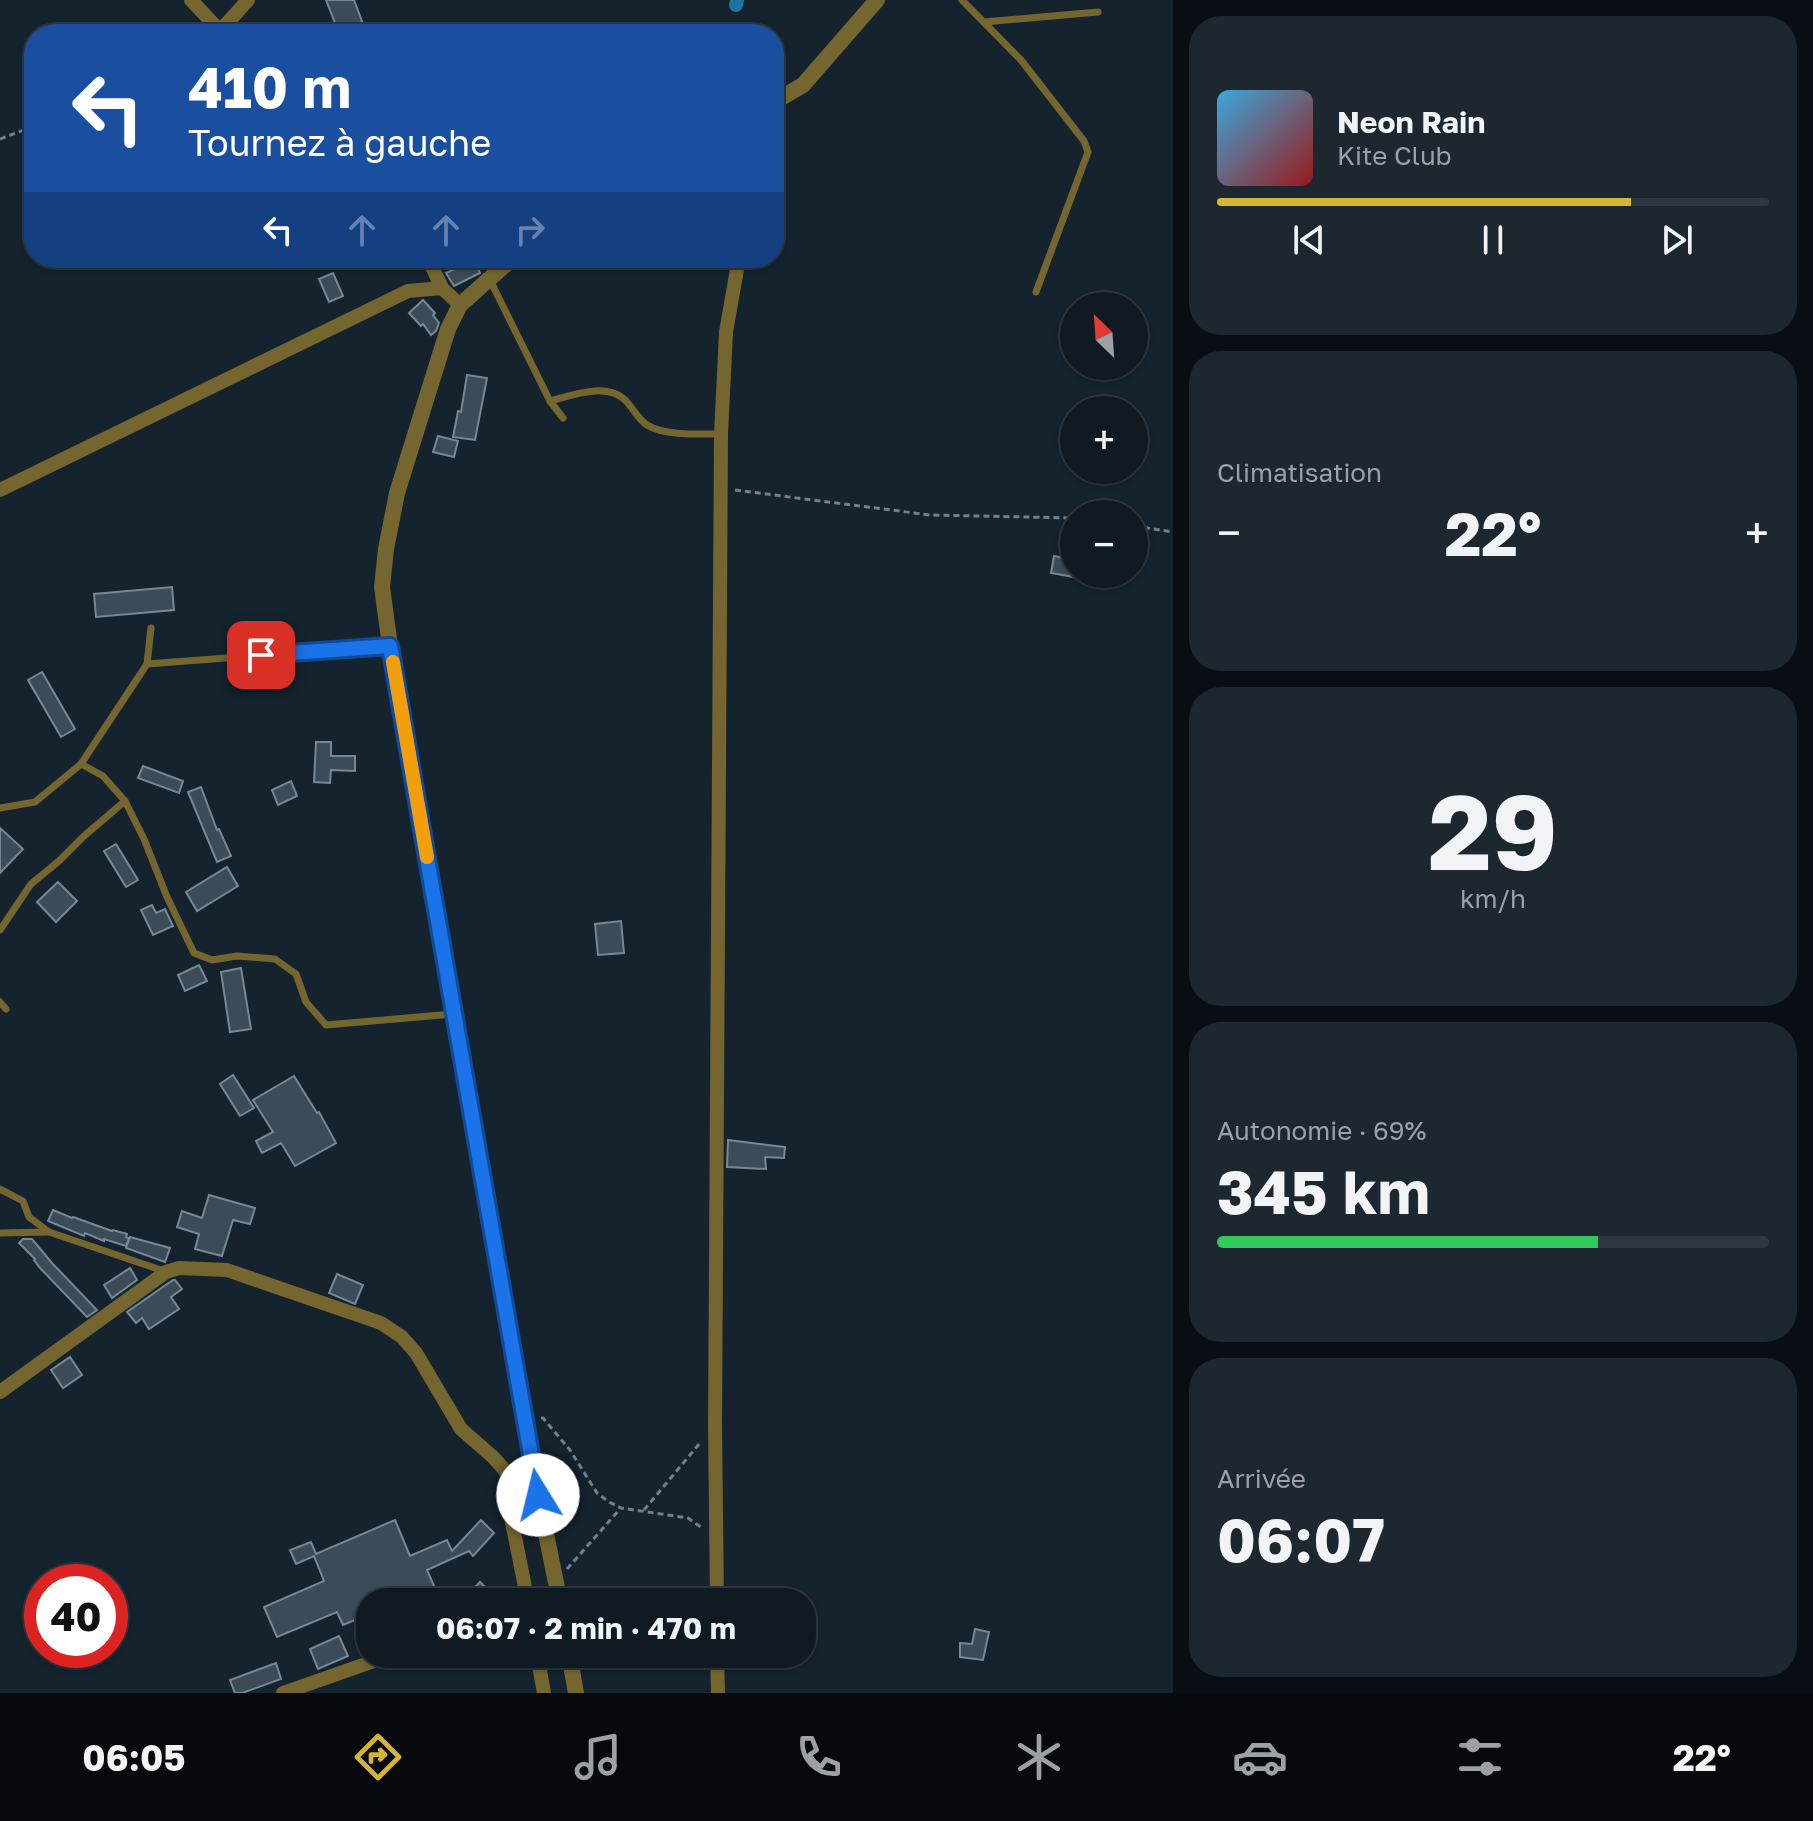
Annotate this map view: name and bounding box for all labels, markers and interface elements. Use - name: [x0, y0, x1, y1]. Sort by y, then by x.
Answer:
- text: 410 m: [188, 53, 351, 120]
- icon: left: [56, 56, 160, 160]
- text: Neon Rain: [1337, 104, 1485, 140]
- text: Tournez à gauche: [188, 121, 491, 164]
- text: Kite Club: [1337, 140, 1452, 171]
- icon: left: [256, 208, 300, 252]
- icon: ahead: [340, 208, 384, 252]
- icon: ahead: [424, 208, 468, 252]
- icon: right: [508, 208, 552, 252]
- icon: previous: [1287, 218, 1331, 262]
- icon: pause: [1471, 218, 1515, 262]
- icon: next: [1655, 218, 1699, 262]
- north arrow: [1060, 292, 1148, 380]
- map controls: [1060, 292, 1148, 588]
- button: +: [1060, 396, 1148, 484]
- text: Climatisation: [1217, 457, 1382, 488]
- text: 22°: [1445, 497, 1541, 569]
- button: −: [1060, 500, 1148, 588]
- text: −: [1217, 506, 1241, 559]
- text: +: [1745, 506, 1769, 559]
- pin: [227, 621, 295, 689]
- icon: arrive: [239, 633, 283, 677]
- text: 29: [1428, 768, 1558, 893]
- text: km/h: [1460, 883, 1526, 914]
- text: Autonomie · 69%: [1217, 1115, 1426, 1146]
- text: 345 km: [1217, 1155, 1430, 1227]
- position arrow: [496, 1453, 580, 1537]
- text: Arrivée: [1217, 1463, 1306, 1494]
- text: 06:07: [1217, 1503, 1385, 1575]
- speed limit sign: 40: [24, 1564, 128, 1668]
- text: 06:07 · 2 min · 470 m: [436, 1610, 736, 1646]
- icon: directions: [350, 1729, 406, 1785]
- icon: music: [570, 1729, 626, 1785]
- icon: phone: [791, 1729, 847, 1785]
- icon: climate: [1011, 1729, 1067, 1785]
- icon: car: [1232, 1729, 1288, 1785]
- icon: filters: [1452, 1729, 1508, 1785]
- text: 06:05: [82, 1736, 185, 1779]
- text: 22°: [1673, 1736, 1731, 1779]

